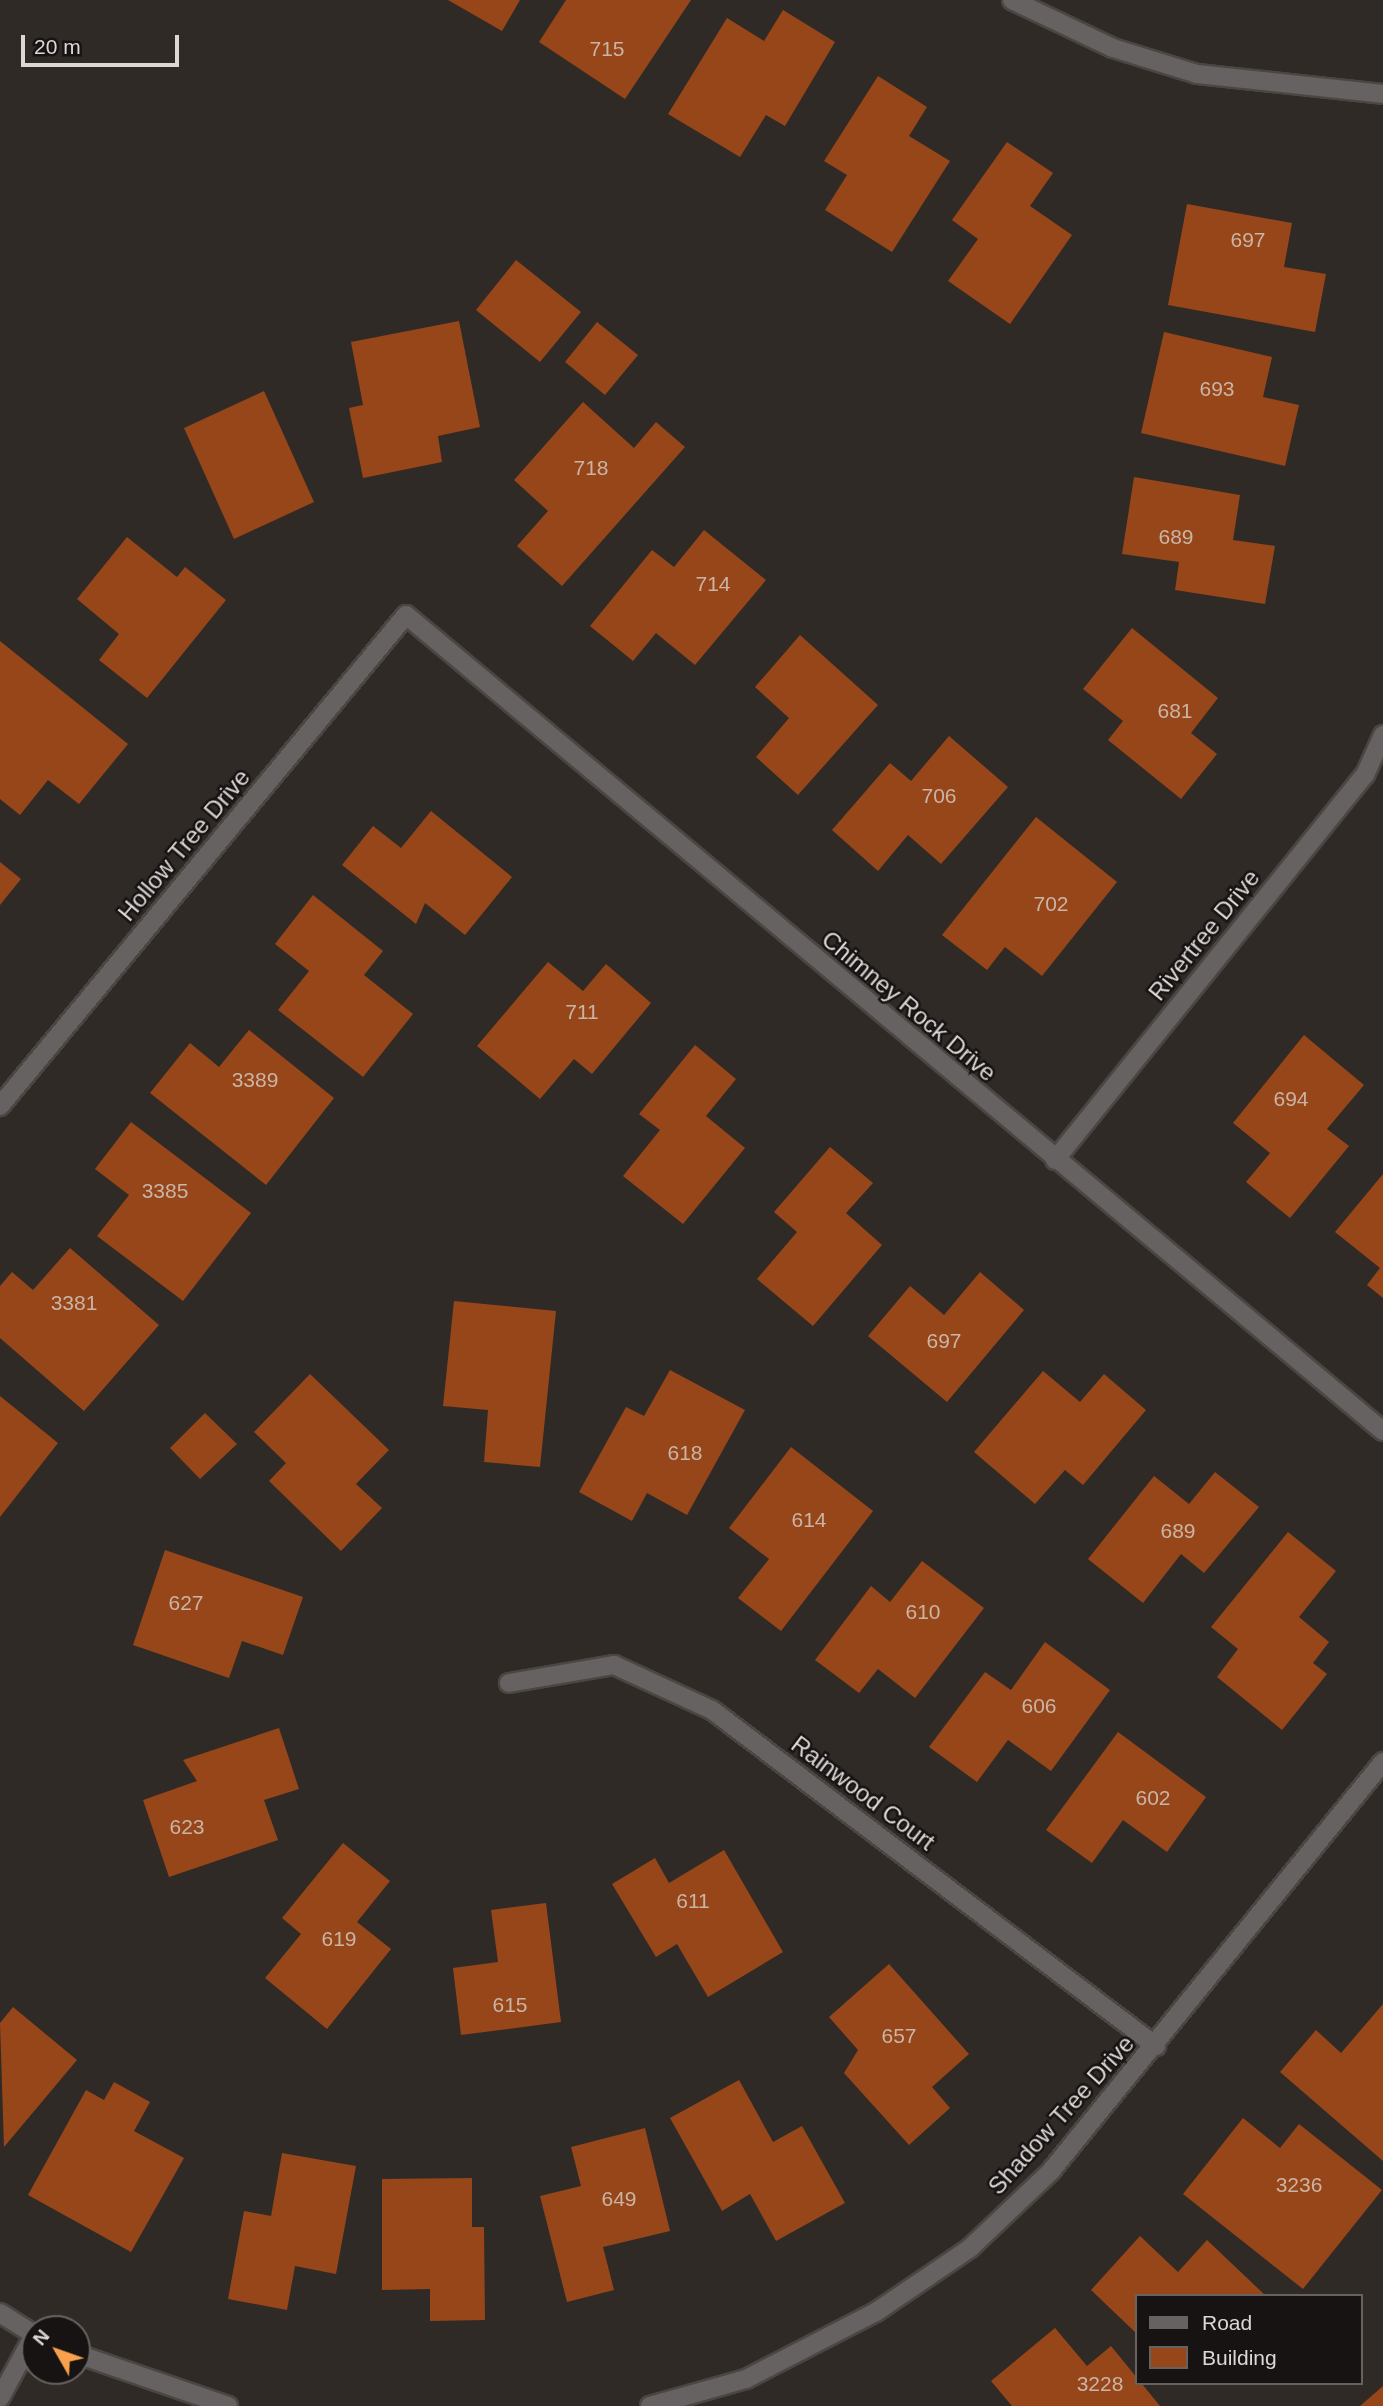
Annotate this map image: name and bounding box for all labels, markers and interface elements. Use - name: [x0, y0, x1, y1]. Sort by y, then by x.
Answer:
- scale bar: [24, 21, 182, 65]
- text: 20 m: [34, 35, 81, 58]
- house number: 715: [589, 36, 625, 62]
- house number: 697: [1230, 227, 1266, 253]
- house number: 693: [1199, 376, 1235, 402]
- house number: 718: [573, 455, 609, 481]
- house number: 689: [1158, 524, 1194, 550]
- house number: 714: [695, 571, 731, 597]
- house number: 681: [1157, 698, 1193, 724]
- street label: Hollow Tree Drive: [112, 763, 256, 927]
- house number: 706: [921, 783, 957, 809]
- street label: Rivertree Drive: [1142, 864, 1266, 1006]
- house number: 702: [1033, 891, 1069, 917]
- street label: Chimney Rock Drive: [816, 925, 1002, 1087]
- house number: 711: [565, 999, 599, 1025]
- house number: 3389: [232, 1067, 278, 1093]
- house number: 694: [1273, 1086, 1309, 1112]
- house number: 3385: [142, 1178, 188, 1204]
- house number: 3381: [51, 1290, 97, 1316]
- house number: 697: [926, 1328, 962, 1354]
- house number: 618: [667, 1440, 703, 1466]
- house number: 614: [791, 1507, 827, 1533]
- house number: 689: [1160, 1518, 1196, 1544]
- house number: 627: [168, 1590, 204, 1616]
- house number: 610: [905, 1599, 941, 1625]
- house number: 606: [1021, 1693, 1057, 1719]
- street label: Rainwood Court: [786, 1730, 940, 1856]
- house number: 602: [1135, 1785, 1171, 1811]
- house number: 623: [169, 1814, 205, 1840]
- house number: 611: [676, 1888, 710, 1914]
- house number: 619: [321, 1926, 357, 1952]
- house number: 615: [492, 1992, 528, 2018]
- house number: 657: [881, 2023, 917, 2049]
- street label: Shadow Tree Drive: [982, 2029, 1140, 2201]
- house number: 3236: [1276, 2172, 1322, 2198]
- house number: 649: [601, 2186, 637, 2212]
- legend: [1134, 2294, 1362, 2385]
- text: Road: [1202, 2311, 1252, 2334]
- north arrow: [21, 2315, 91, 2385]
- text: N: [29, 2325, 54, 2349]
- text: Building: [1202, 2346, 1277, 2369]
- house number: 3228: [1077, 2371, 1123, 2397]

